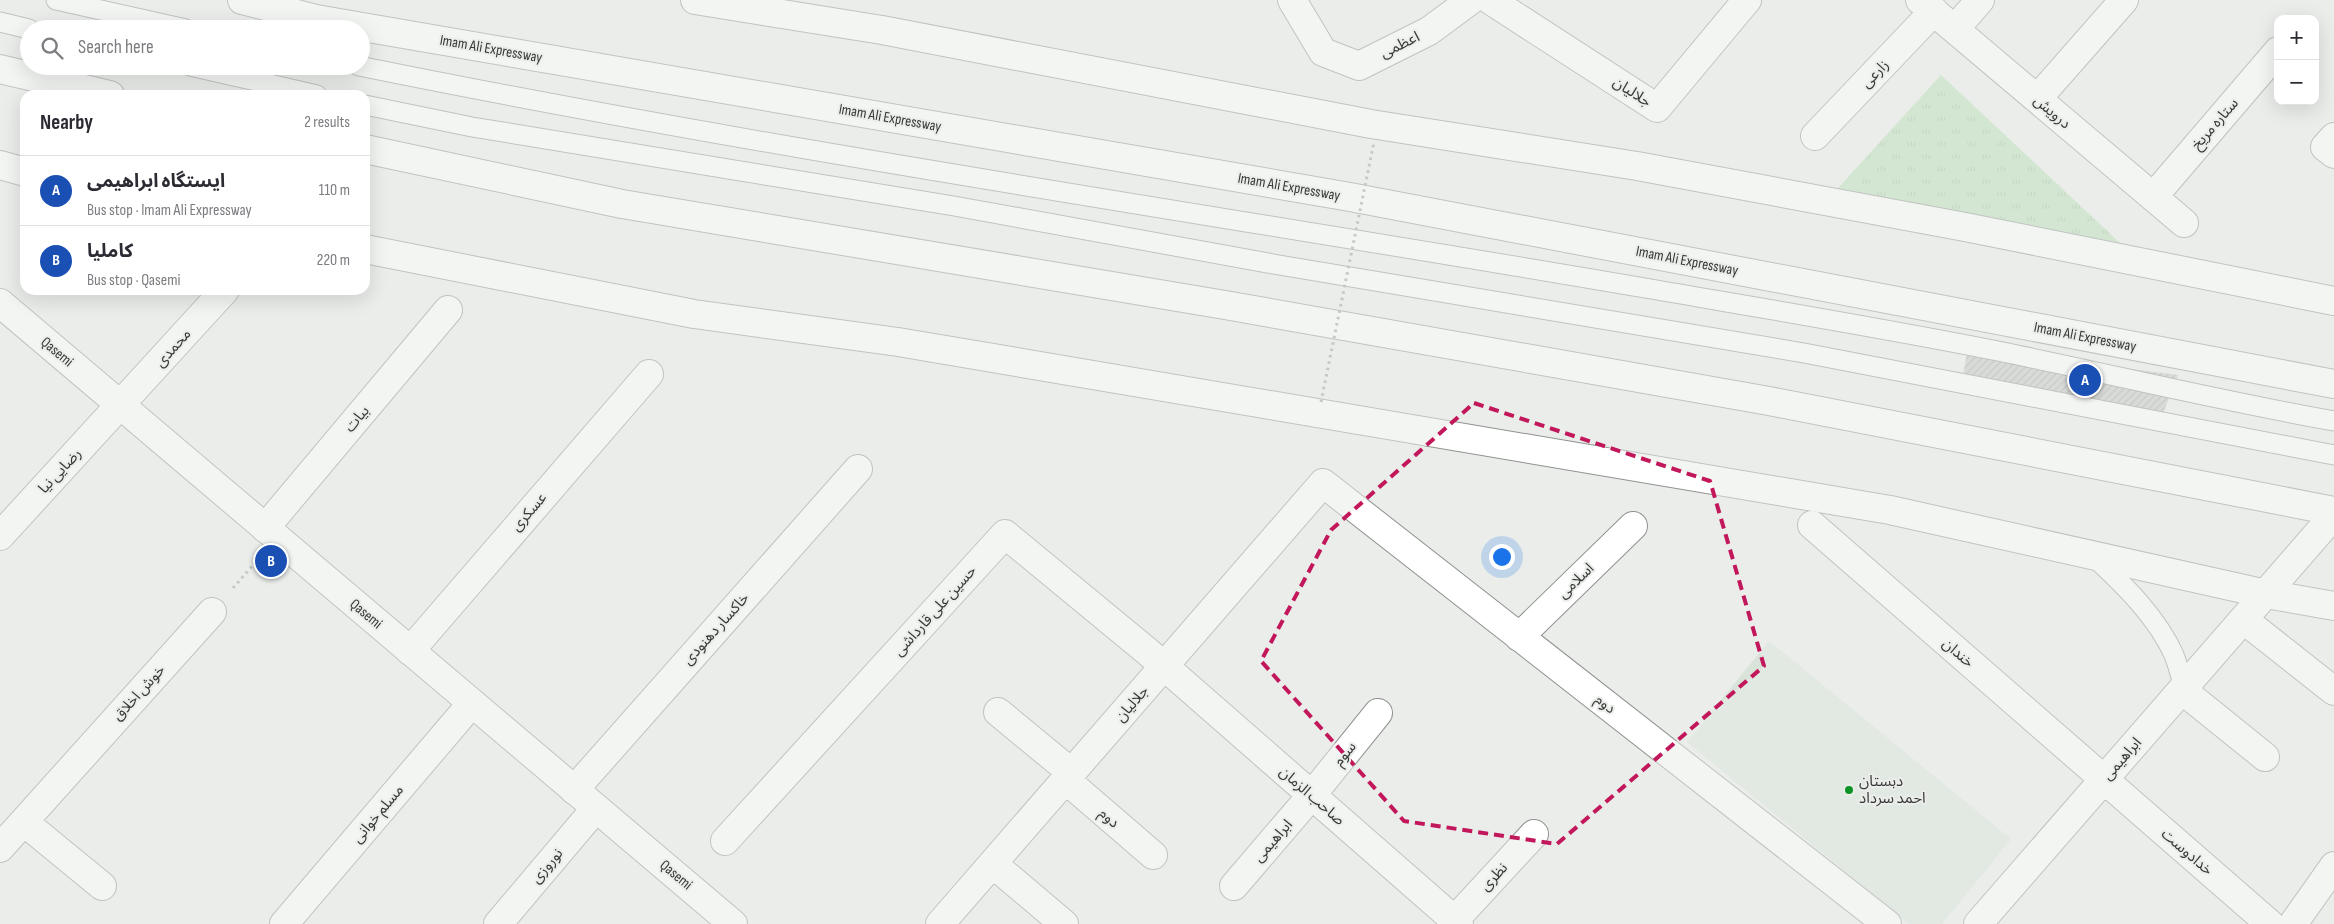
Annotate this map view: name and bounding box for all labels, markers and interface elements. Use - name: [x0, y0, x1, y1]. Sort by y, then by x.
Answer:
- map controls: [2274, 15, 2319, 105]
- button: +: [2274, 15, 2319, 60]
- search box: [20, 20, 370, 75]
- street label: اعظمی: [1377, 27, 1423, 63]
- street label: Imam Ali Expressway: [438, 31, 544, 67]
- icon: search: [38, 34, 66, 62]
- text: Search here: [78, 36, 154, 59]
- street label: زارعی: [1857, 56, 1893, 92]
- button: −: [2274, 60, 2319, 105]
- street label: جلالیان: [1609, 73, 1655, 111]
- street label: درویش: [2029, 91, 2075, 133]
- street label: ستاره مریخ: [2187, 94, 2244, 155]
- street label: Imam Ali Expressway: [837, 100, 943, 136]
- text: Nearby: [40, 110, 93, 135]
- text: 2 results: [304, 113, 350, 132]
- street label: Imam Ali Expressway: [1236, 169, 1342, 205]
- text: ایستگاه ابراهیمی: [87, 170, 225, 193]
- text: A: [52, 181, 60, 200]
- text: 110 m: [319, 181, 350, 200]
- text: Bus stop · Imam Ali Expressway: [87, 201, 252, 220]
- text: کاملیا: [87, 240, 133, 263]
- street label: Imam Ali Expressway: [1634, 242, 1740, 280]
- text: B: [52, 251, 60, 270]
- text: 220 m: [317, 251, 350, 270]
- text: Bus stop · Qasemi: [87, 271, 180, 290]
- street label: Imam Ali Expressway: [2032, 318, 2138, 356]
- street label: محمدی: [151, 325, 195, 371]
- street label: Qasemi: [37, 333, 77, 371]
- pin: A: [2069, 361, 2101, 399]
- street label: بیات: [340, 402, 374, 436]
- street label: رضایی نیا: [34, 444, 86, 498]
- street label: عسکری: [507, 488, 551, 535]
- pin: B: [255, 542, 287, 580]
- your location: [1489, 544, 1515, 570]
- street label: اسلامی: [1554, 559, 1598, 603]
- street label: حسین علی قارداشی: [889, 562, 981, 660]
- street label: خاکسار دهنودی: [679, 589, 754, 669]
- street label: Qasemi: [346, 595, 386, 633]
- street label: خندان: [1938, 634, 1978, 672]
- street label: خوش اخلاق: [109, 661, 169, 725]
- street label: جلالیان: [1111, 682, 1153, 726]
- street label: دوم: [1590, 690, 1619, 719]
- street label: ابراهیمی: [2098, 734, 2146, 784]
- street label: سوم: [1329, 738, 1362, 771]
- street label: صاحب الزمان: [1275, 762, 1349, 830]
- place label: دبستان احمد سرداد: [1859, 772, 1926, 808]
- street label: مسلم خوانی: [348, 781, 409, 848]
- marker: دبستان احمد سرداد: [1843, 784, 1855, 796]
- street label: دوم: [1094, 804, 1123, 833]
- street label: ابراهیمی: [1249, 816, 1297, 866]
- street label: خدادوست: [2157, 824, 2217, 880]
- street label: نوروزی: [527, 844, 567, 888]
- street label: Qasemi: [656, 856, 696, 894]
- street label: نظری: [1476, 859, 1512, 895]

